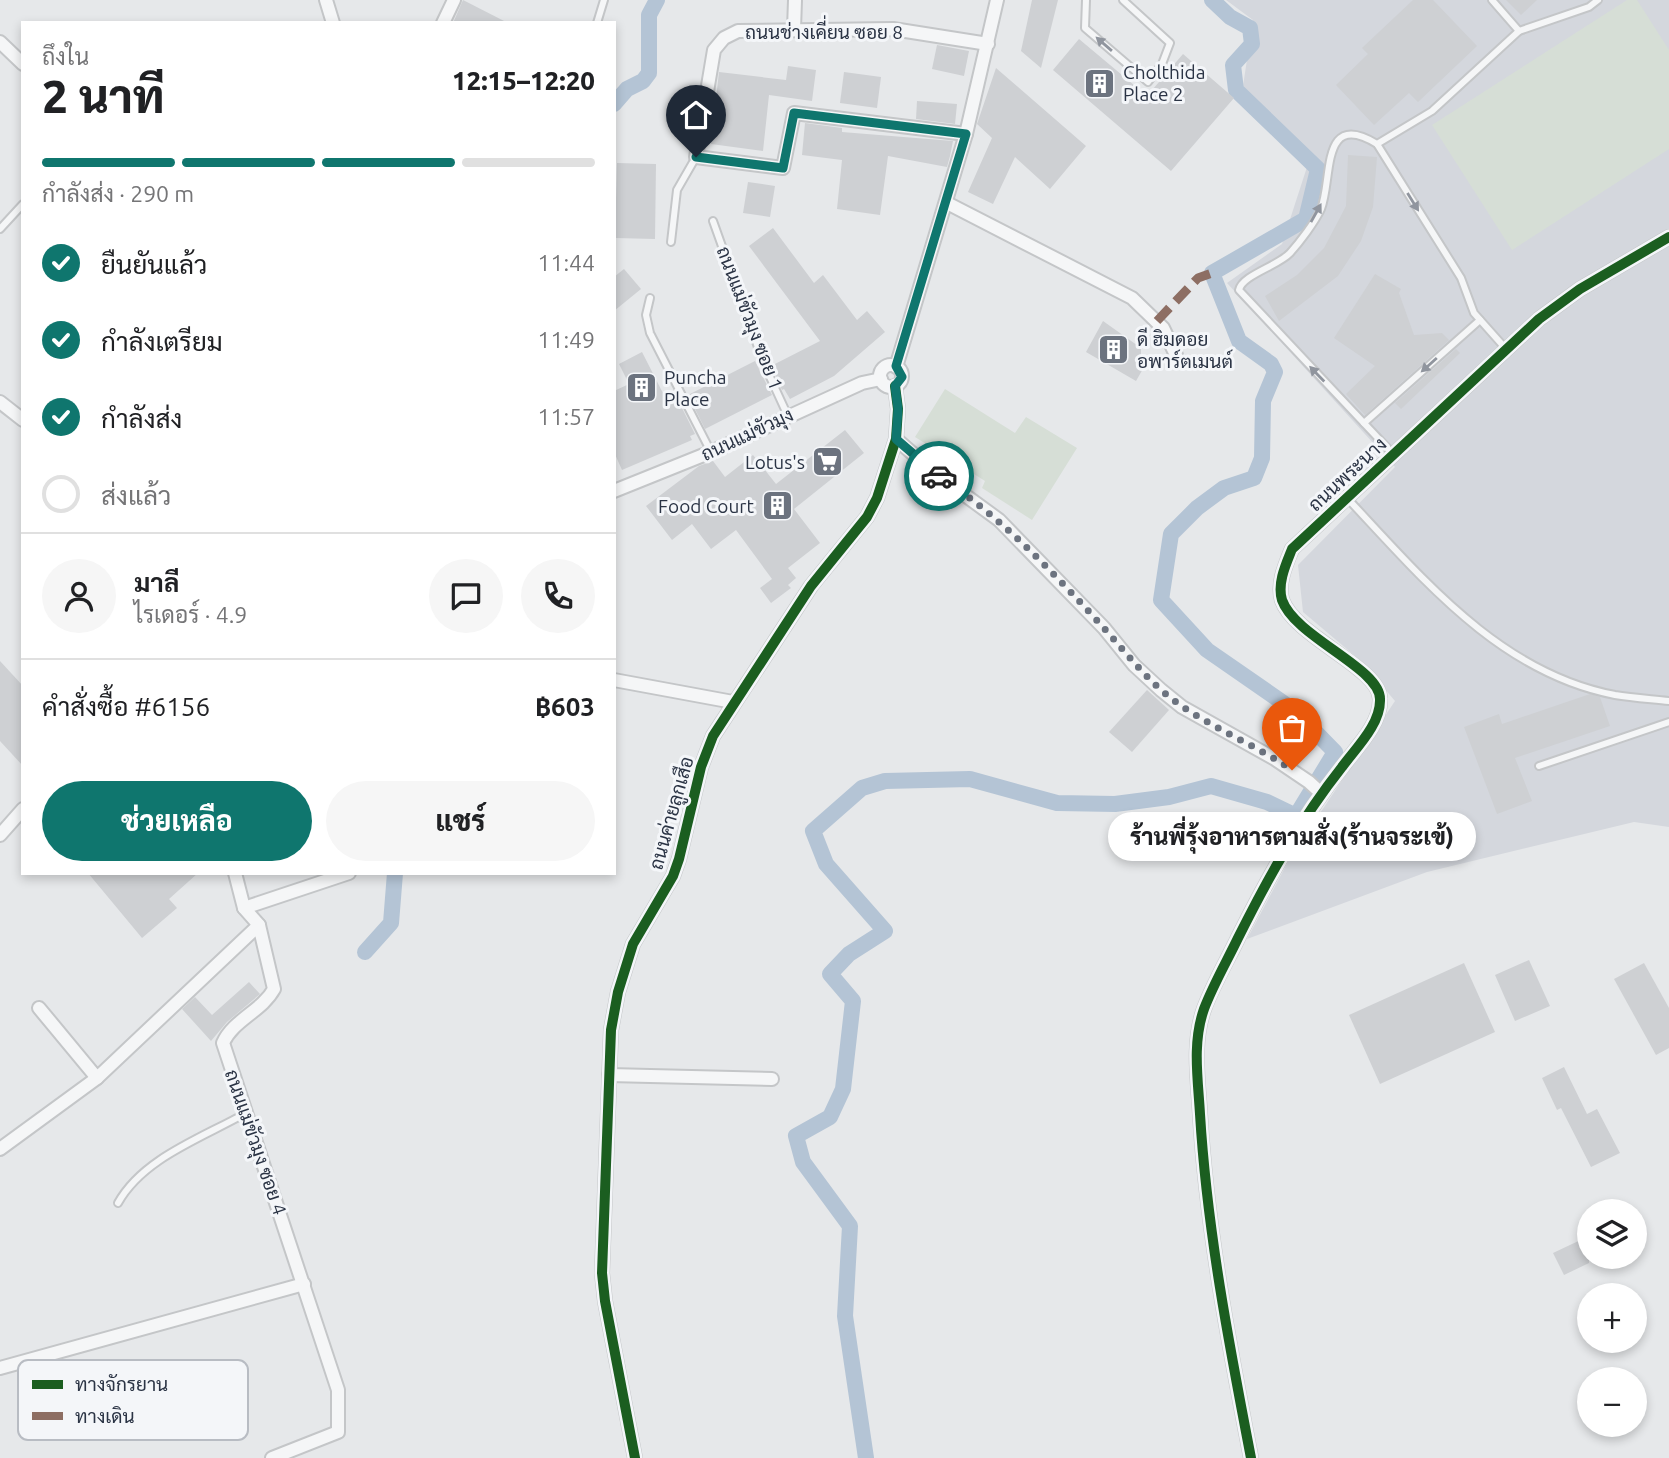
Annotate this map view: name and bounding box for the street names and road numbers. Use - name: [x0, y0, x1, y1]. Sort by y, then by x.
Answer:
- street label: ถนนช่างเคี่ยน ซอย 8: [745, 15, 903, 43]
- street label: ถนนแม่ขัวมุง ซอย 1: [711, 243, 788, 394]
- street label: ถนนแม่ขัวมุง: [697, 403, 797, 467]
- street label: ถนนพระนาง: [1304, 432, 1390, 516]
- street label: ถนนค่ายลูกเสือ: [644, 754, 701, 873]
- street label: ถนนแม่ขัวมุง ซอย 4: [219, 1066, 291, 1218]

